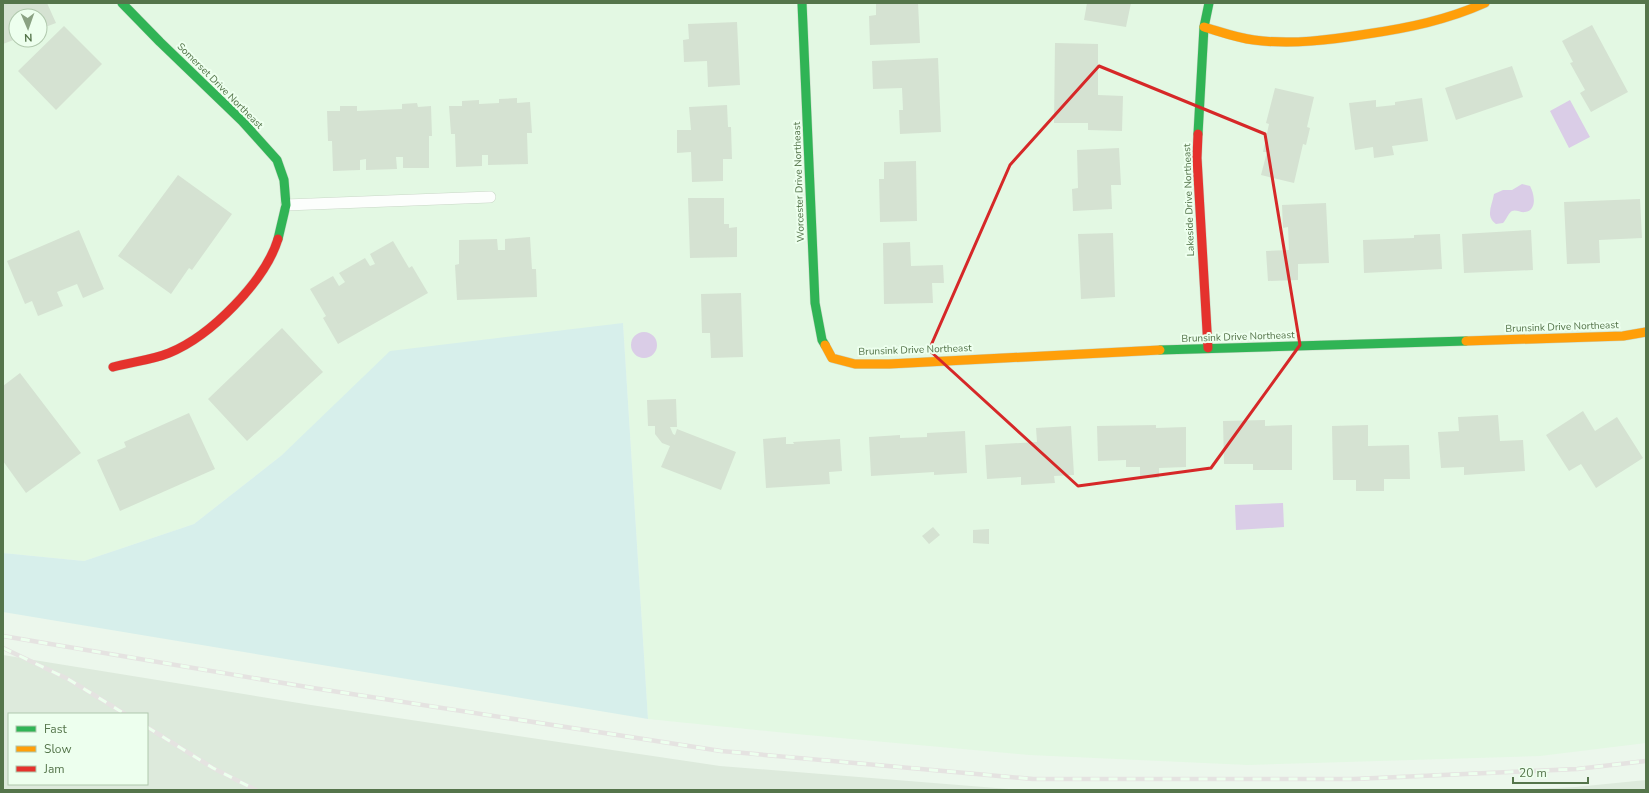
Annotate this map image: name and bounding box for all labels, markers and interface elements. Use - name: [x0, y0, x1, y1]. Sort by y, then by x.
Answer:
- north arrow: [8, 8, 48, 48]
- text: N: [24, 30, 33, 45]
- street label: Somerset Drive Northeast: [174, 40, 266, 132]
- street label: Worcester Drive Northeast: [790, 121, 808, 242]
- street label: Lakeside Drive Northeast: [1180, 143, 1198, 257]
- street label: Brunsink Drive Northeast: [1505, 318, 1619, 336]
- street label: Brunsink Drive Northeast: [1181, 328, 1295, 346]
- street label: Brunsink Drive Northeast: [858, 341, 972, 359]
- legend: [8, 713, 148, 785]
- text: Fast: [44, 721, 67, 737]
- text: Slow: [44, 741, 72, 757]
- scale bar: [1513, 759, 1588, 785]
- text: Jam: [43, 761, 65, 777]
- text: 20 m: [1519, 765, 1547, 781]

